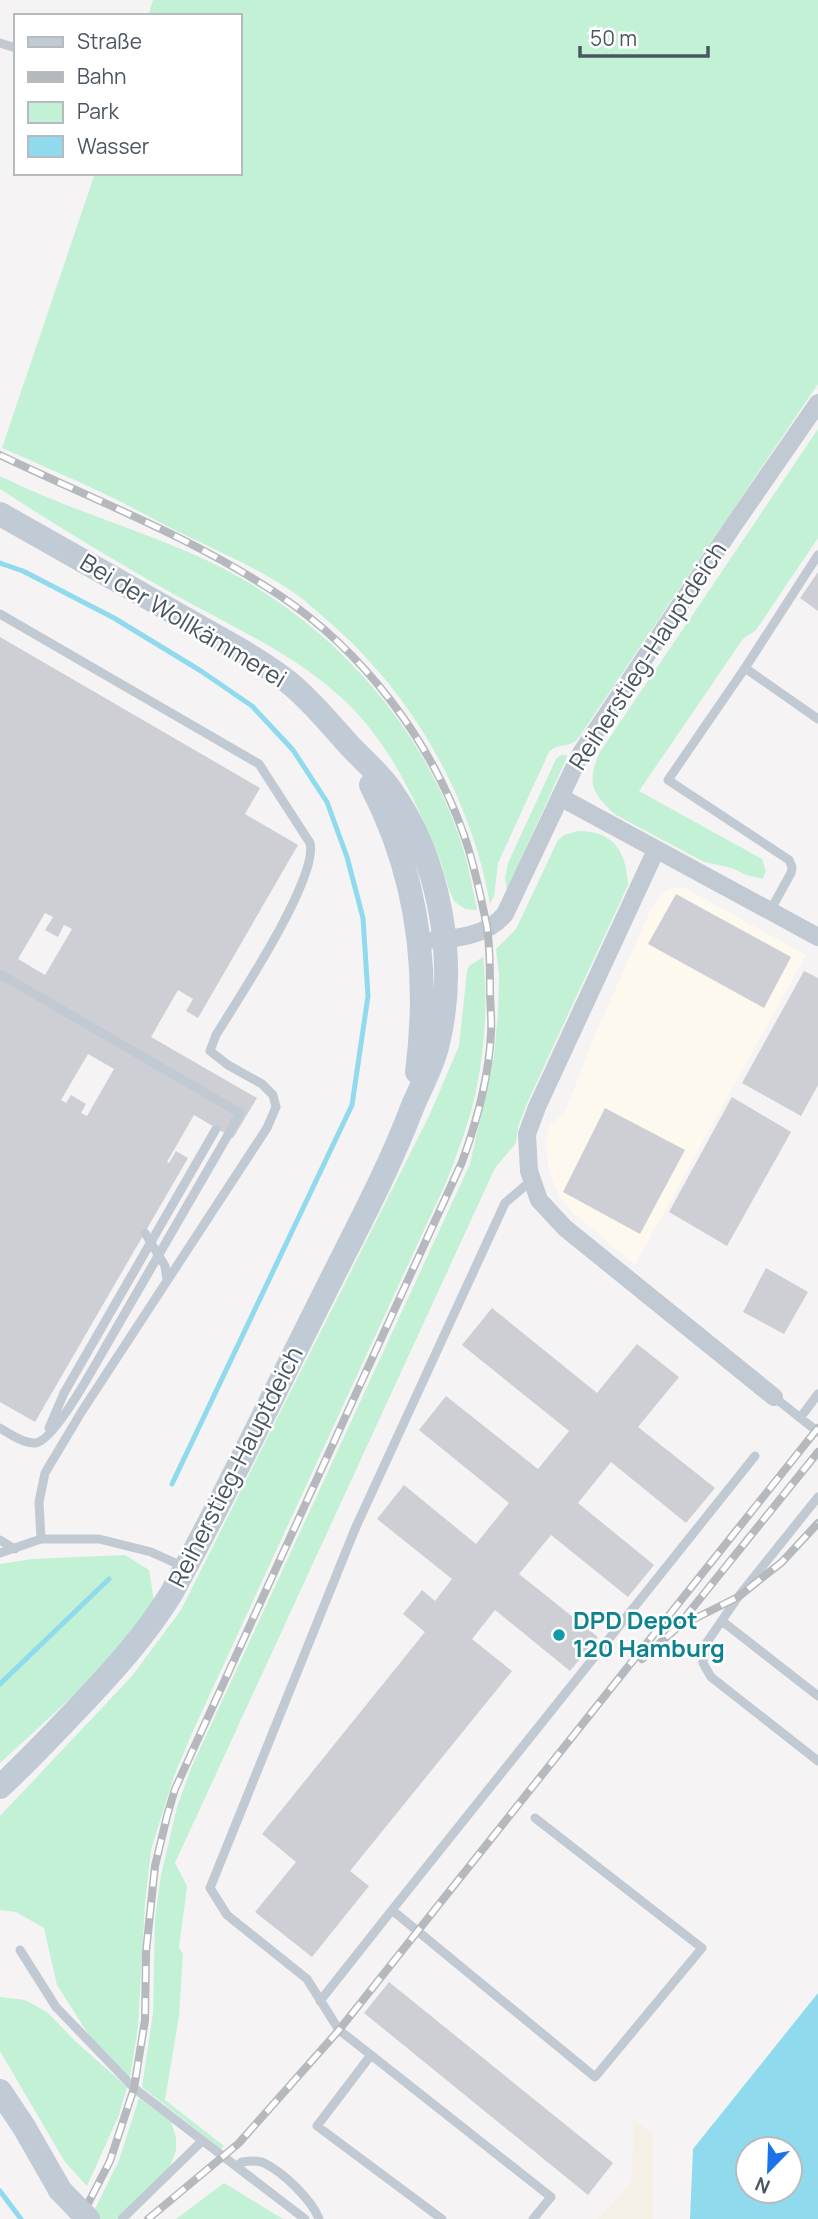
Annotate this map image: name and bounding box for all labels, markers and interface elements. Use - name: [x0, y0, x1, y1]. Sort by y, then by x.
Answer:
- legend: [14, 14, 242, 175]
- scale bar: [580, 14, 708, 58]
- text: 50 m: [590, 24, 637, 52]
- text: Straße: [77, 27, 142, 55]
- text: Bahn: [77, 62, 127, 90]
- text: Park: [77, 97, 119, 125]
- text: Wasser: [77, 132, 150, 160]
- street label: Reiherstieg-Hauptdeich: [560, 535, 733, 776]
- street label: Bei der Wollkämmerei: [74, 545, 293, 694]
- street label: Reiherstieg-Hauptdeich: [160, 1340, 310, 1592]
- place label: DPD Depot 120 Hamburg: [573, 1603, 725, 1664]
- marker: DPD Depot 120 Hamburg: [551, 1627, 567, 1643]
- north arrow: [734, 2135, 804, 2205]
- text: N: [751, 2171, 774, 2200]

